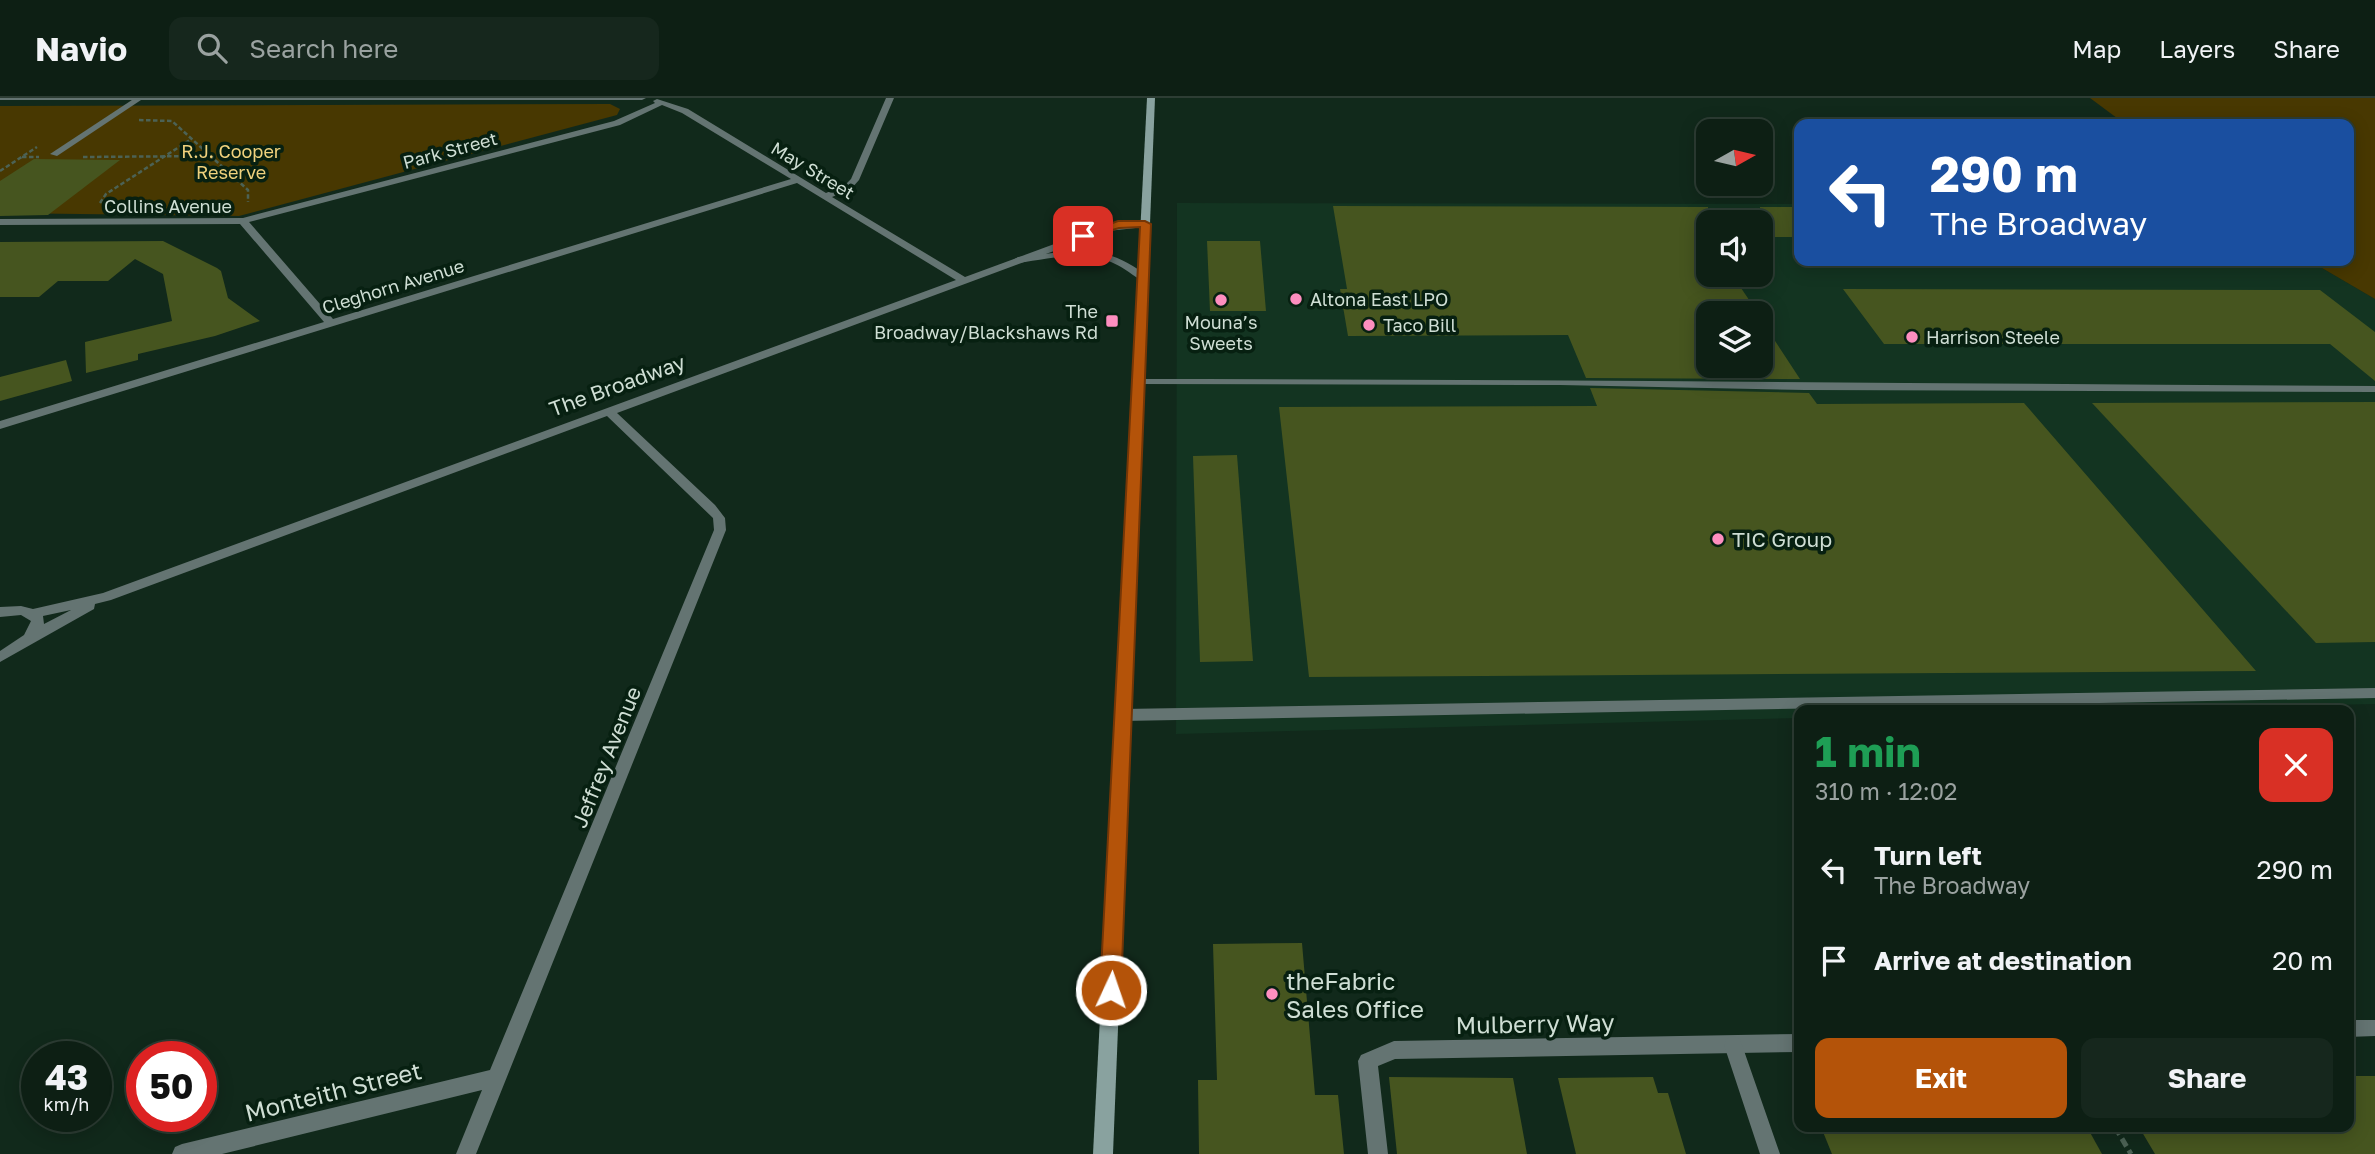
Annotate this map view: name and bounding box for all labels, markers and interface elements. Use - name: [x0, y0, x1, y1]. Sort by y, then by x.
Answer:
- search box: [169, 17, 659, 80]
- text: Navio: [35, 29, 127, 68]
- icon: search: [193, 29, 231, 67]
- text: Search here: [249, 33, 398, 64]
- text: Map: [2072, 34, 2121, 63]
- text: Layers: [2159, 34, 2235, 63]
- text: Share: [2273, 34, 2340, 63]
- north arrow: [1696, 119, 1773, 196]
- map controls: [1696, 119, 1773, 378]
- street label: Park Street: [400, 127, 500, 173]
- street label: May Street: [767, 137, 859, 203]
- park label: R.J. Cooper Reserve: [181, 140, 281, 183]
- text: 290 m: [1930, 144, 2078, 203]
- icon: left: [1815, 147, 1906, 238]
- street label: Collins Avenue: [104, 195, 232, 217]
- text: The Broadway: [1930, 204, 2147, 242]
- pin: [1053, 206, 1113, 266]
- button: sound: [1696, 210, 1773, 287]
- icon: arrive: [1064, 217, 1102, 255]
- street label: Cleghorn Avenue: [319, 254, 467, 318]
- place label: Altona East LPO: [1310, 288, 1448, 310]
- marker: Altona East LPO: [1288, 291, 1304, 307]
- marker: Mouna’s Sweets: [1213, 292, 1229, 308]
- place label: The Broadway/Blackshaws Rd: [874, 300, 1098, 343]
- button: layers: [1696, 301, 1773, 378]
- place label: Mouna’s Sweets: [1184, 311, 1258, 354]
- marker: The Broadway/Blackshaws Rd: [1104, 313, 1120, 329]
- place label: Taco Bill: [1383, 314, 1456, 336]
- marker: Taco Bill: [1361, 317, 1377, 333]
- place label: Harrison Steele: [1926, 326, 2060, 348]
- marker: Harrison Steele: [1904, 329, 1920, 345]
- street label: The Broadway: [546, 348, 689, 422]
- place label: TIC Group: [1732, 526, 1832, 552]
- marker: TIC Group: [1710, 531, 1726, 547]
- street label: Jeffrey Avenue: [566, 683, 646, 831]
- text: 1 min: [1815, 726, 1921, 776]
- button: close: [2259, 728, 2333, 802]
- text: 310 m · 12:02: [1815, 777, 1957, 805]
- text: Turn left: [1874, 840, 1982, 871]
- icon: left: [1815, 851, 1853, 889]
- text: 290 m: [2257, 854, 2333, 885]
- text: The Broadway: [1874, 871, 2030, 899]
- icon: arrive: [1815, 942, 1853, 980]
- text: Arrive at destination: [1874, 945, 2132, 976]
- text: 20 m: [2272, 945, 2333, 976]
- position arrow: [1074, 953, 1148, 1027]
- place label: theFabric Sales Office: [1286, 966, 1424, 1023]
- marker: theFabric Sales Office: [1264, 986, 1280, 1002]
- street label: Mulberry Way: [1455, 1007, 1615, 1039]
- button: Exit: [1815, 1038, 2067, 1118]
- button: Share: [2081, 1038, 2333, 1118]
- speed limit sign: 50: [126, 1041, 217, 1132]
- street label: Monteith Street: [242, 1055, 424, 1127]
- text: 43: [45, 1056, 88, 1098]
- text: km/h: [44, 1093, 89, 1115]

